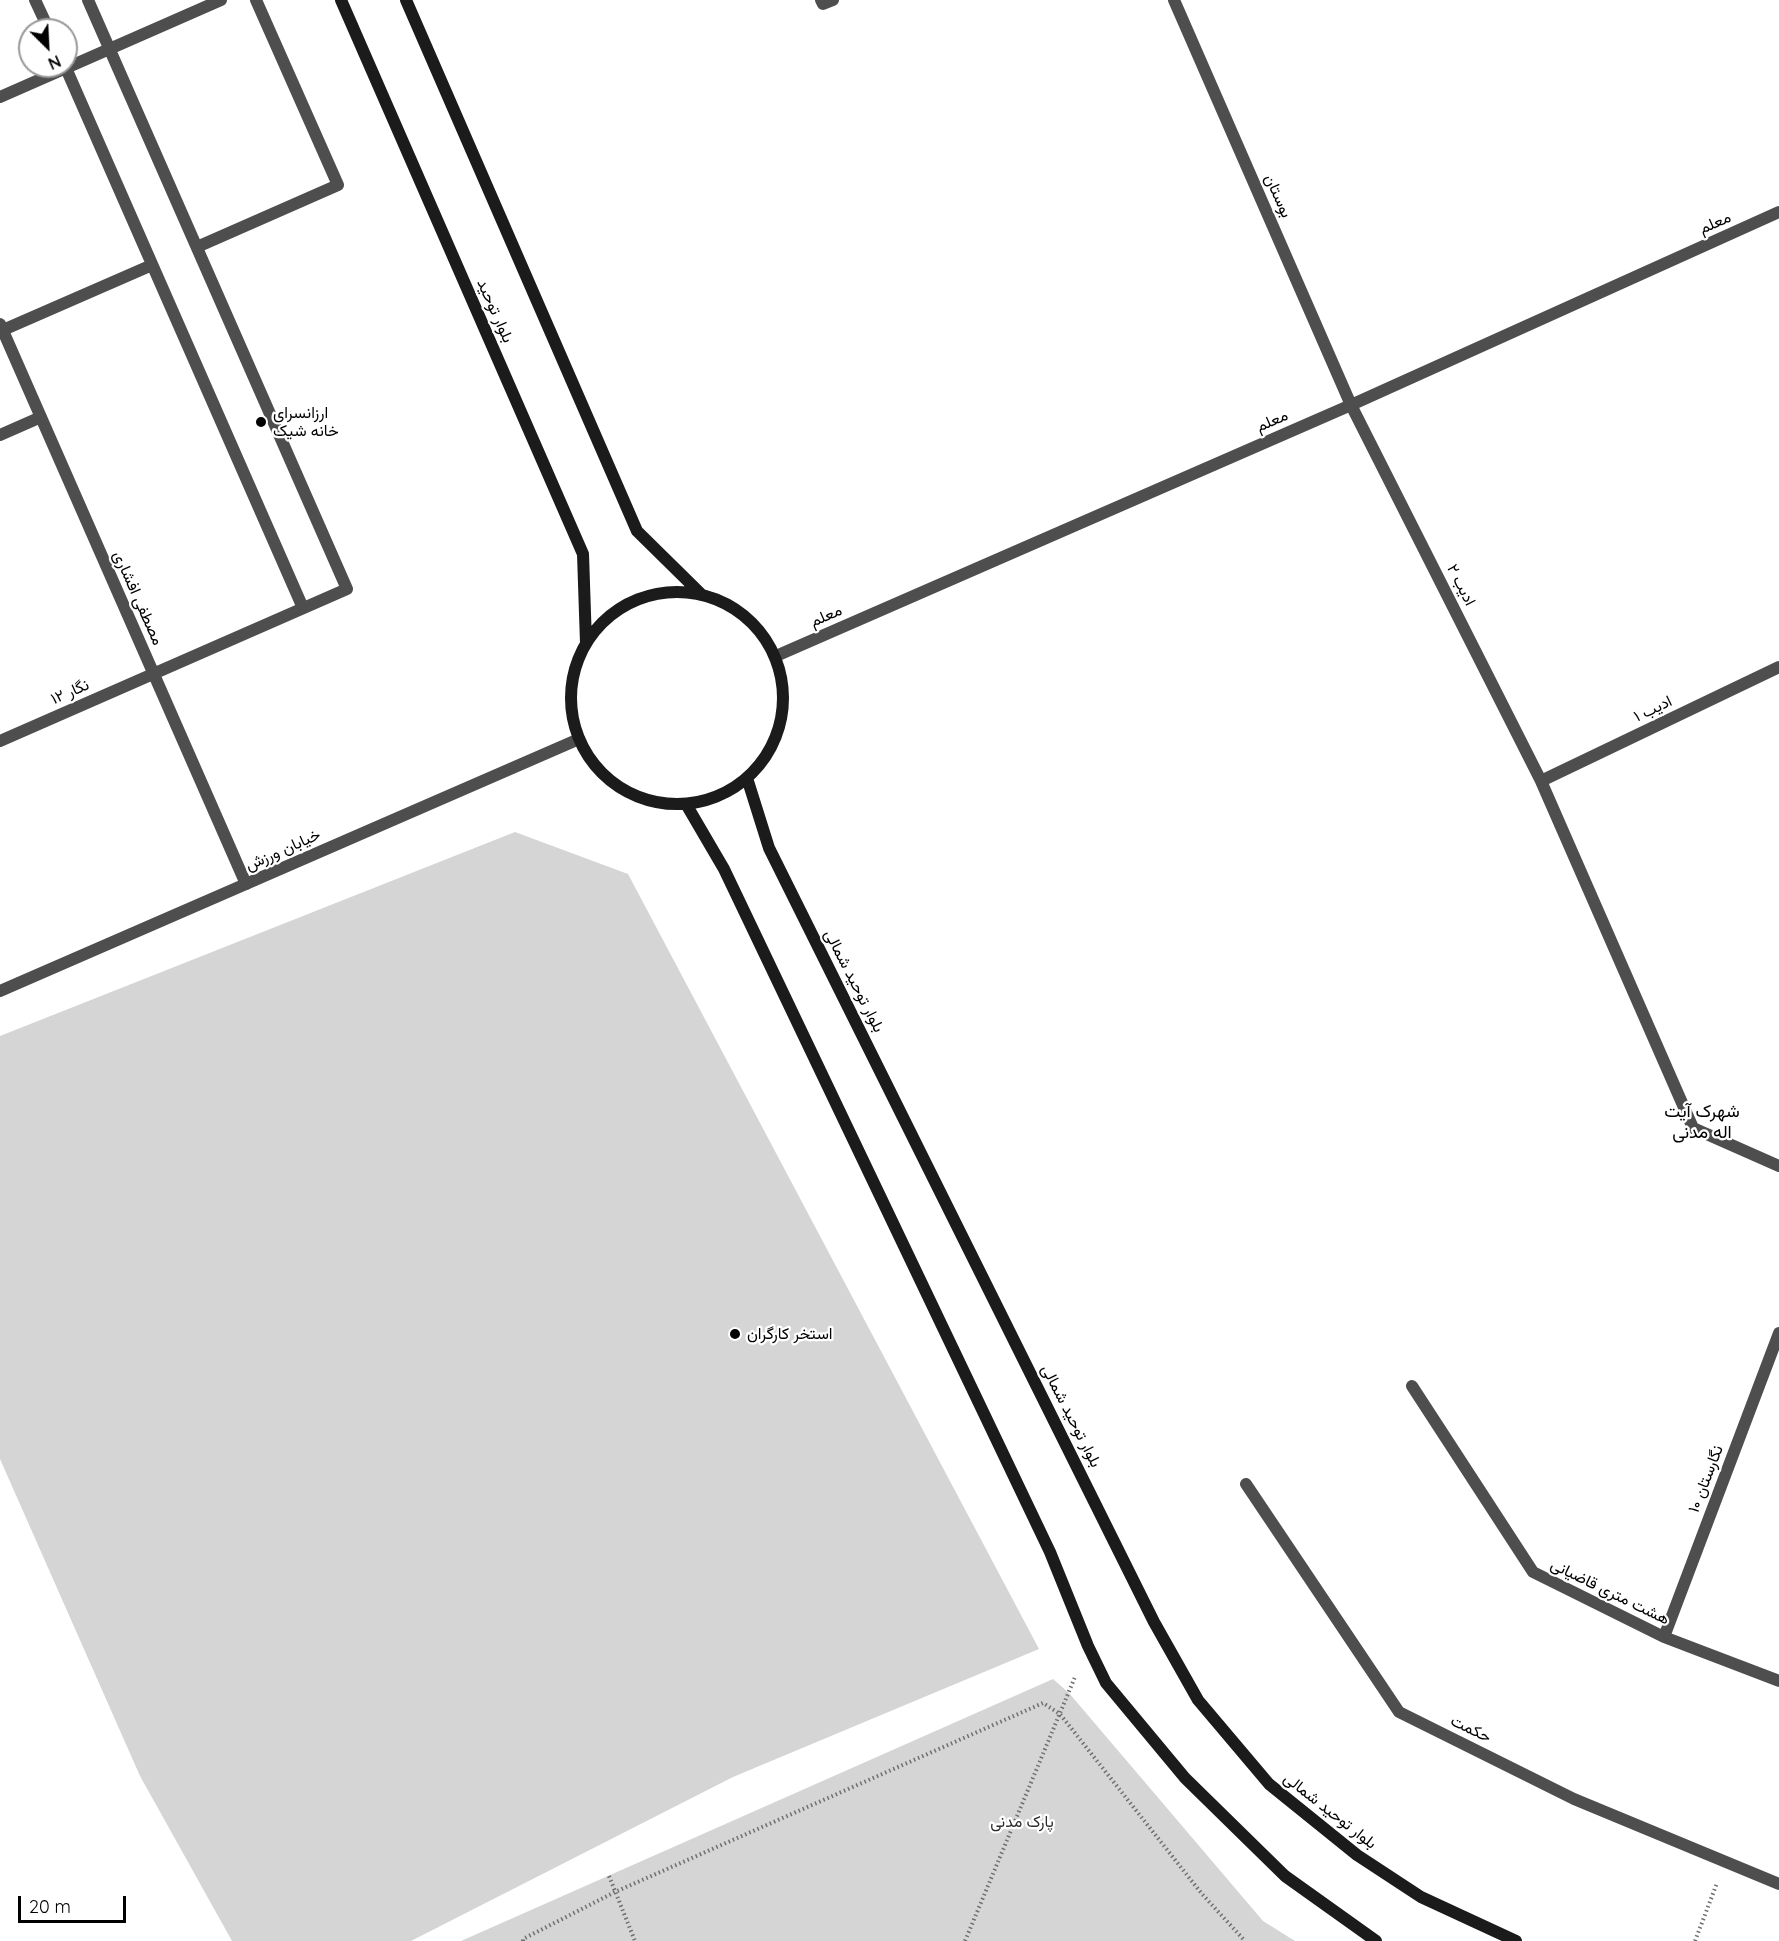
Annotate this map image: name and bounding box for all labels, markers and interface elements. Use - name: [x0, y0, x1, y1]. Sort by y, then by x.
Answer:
- north arrow: [18, 18, 78, 78]
- text: N: [45, 51, 64, 74]
- street label: بوستان: [1260, 171, 1296, 221]
- street label: معلم: [1696, 208, 1734, 238]
- street label: بلوار توحید: [472, 276, 518, 346]
- place label: ارزانسرای خانه شیک: [273, 403, 339, 441]
- street label: معلم: [1253, 406, 1291, 436]
- marker: ارزانسرای خانه شیک: [254, 415, 268, 429]
- street label: مصطفی افشاری: [109, 548, 167, 648]
- street label: ادیب ۲: [1442, 561, 1480, 609]
- street label: معلم: [807, 601, 845, 631]
- street label: نگار ۱۲: [48, 675, 92, 709]
- street label: ادیب ۱: [1631, 692, 1675, 726]
- street label: خیابان ورزش: [242, 825, 324, 875]
- street label: بلوار توحید شمالی: [820, 926, 888, 1036]
- district label: شهرک آیت اله مدنی: [1664, 1101, 1740, 1144]
- place label: استخر کارگران: [747, 1324, 833, 1344]
- marker: استخر کارگران: [728, 1327, 742, 1341]
- street label: بلوار توحید شمالی: [1037, 1361, 1105, 1471]
- street label: نگارستان ۱۰: [1684, 1443, 1728, 1515]
- street label: هشت متری قاضیانی: [1547, 1555, 1673, 1629]
- street label: حکمت: [1447, 1711, 1495, 1747]
- street label: بلوار توحید شمالی: [1280, 1769, 1380, 1853]
- park label: پارک مدنی: [990, 1812, 1054, 1832]
- scale bar: [21, 1884, 129, 1922]
- text: 20 m: [29, 1895, 71, 1918]

